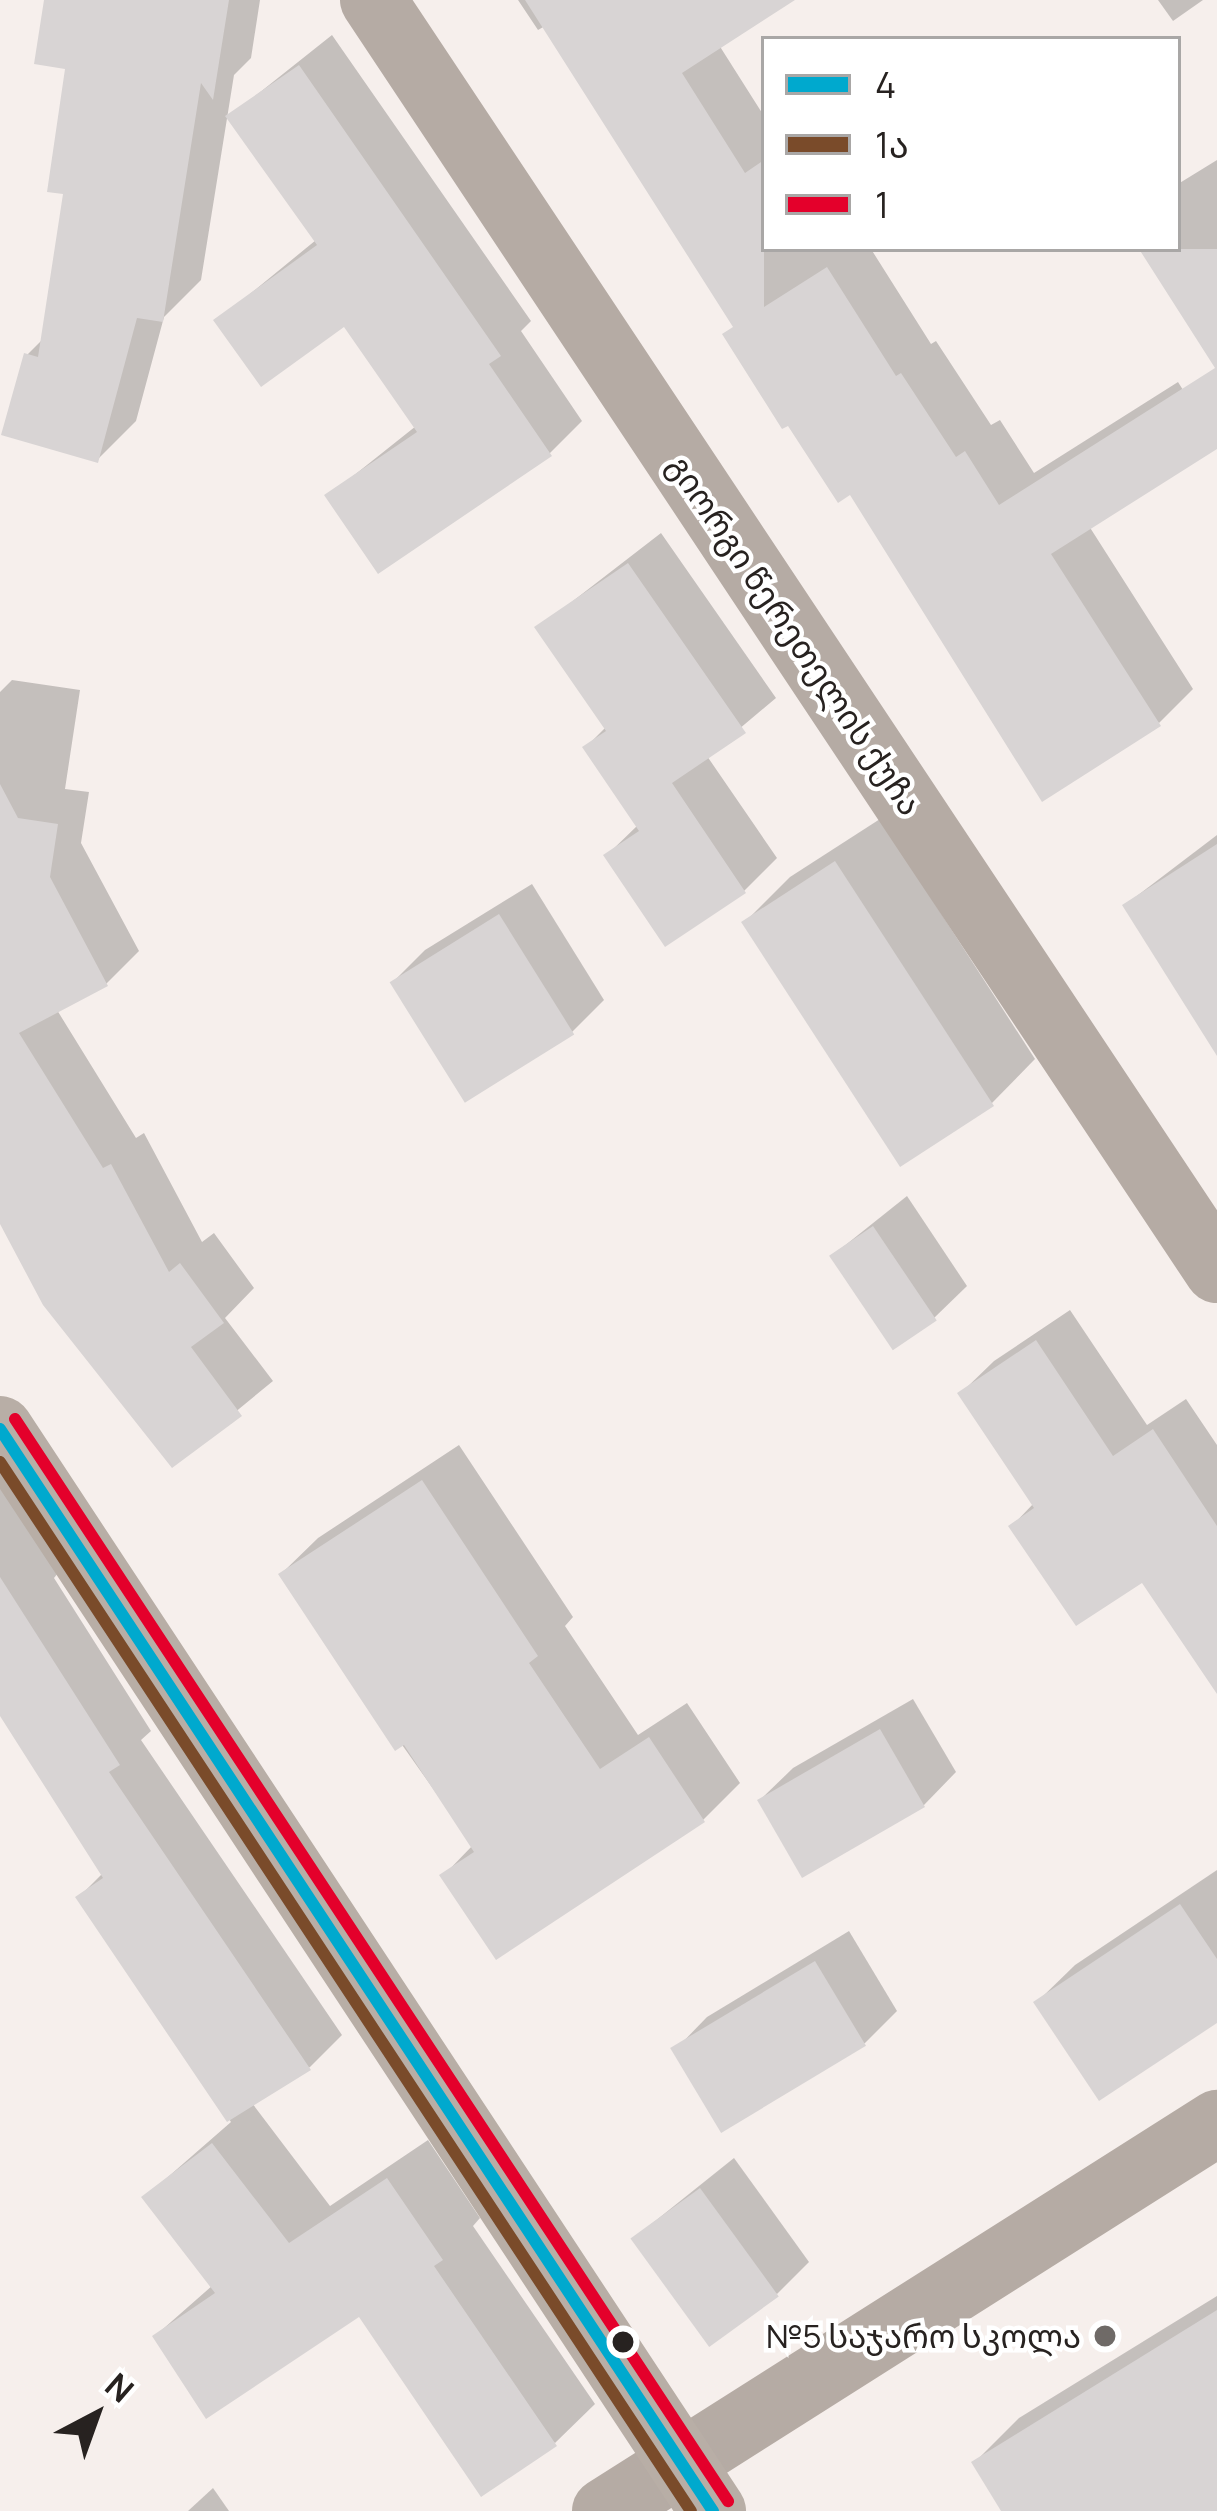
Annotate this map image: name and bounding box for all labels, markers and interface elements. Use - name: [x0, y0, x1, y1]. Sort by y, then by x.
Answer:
- legend: [761, 36, 1181, 252]
- text: 4: [875, 60, 896, 109]
- text: 1ა: [875, 120, 909, 169]
- text: 1: [875, 180, 889, 229]
- street label: გიორგი წერეთელის ქუჩა: [659, 447, 931, 823]
- place label: №5 საჯარო სკოლა: [766, 2316, 1081, 2356]
- marker: №5 საჯარო სკოლა: [1092, 2323, 1118, 2349]
- unlabelled marker: [612, 2331, 634, 2353]
- north arrow: [36, 2355, 156, 2475]
- text: N: [96, 2363, 144, 2412]

